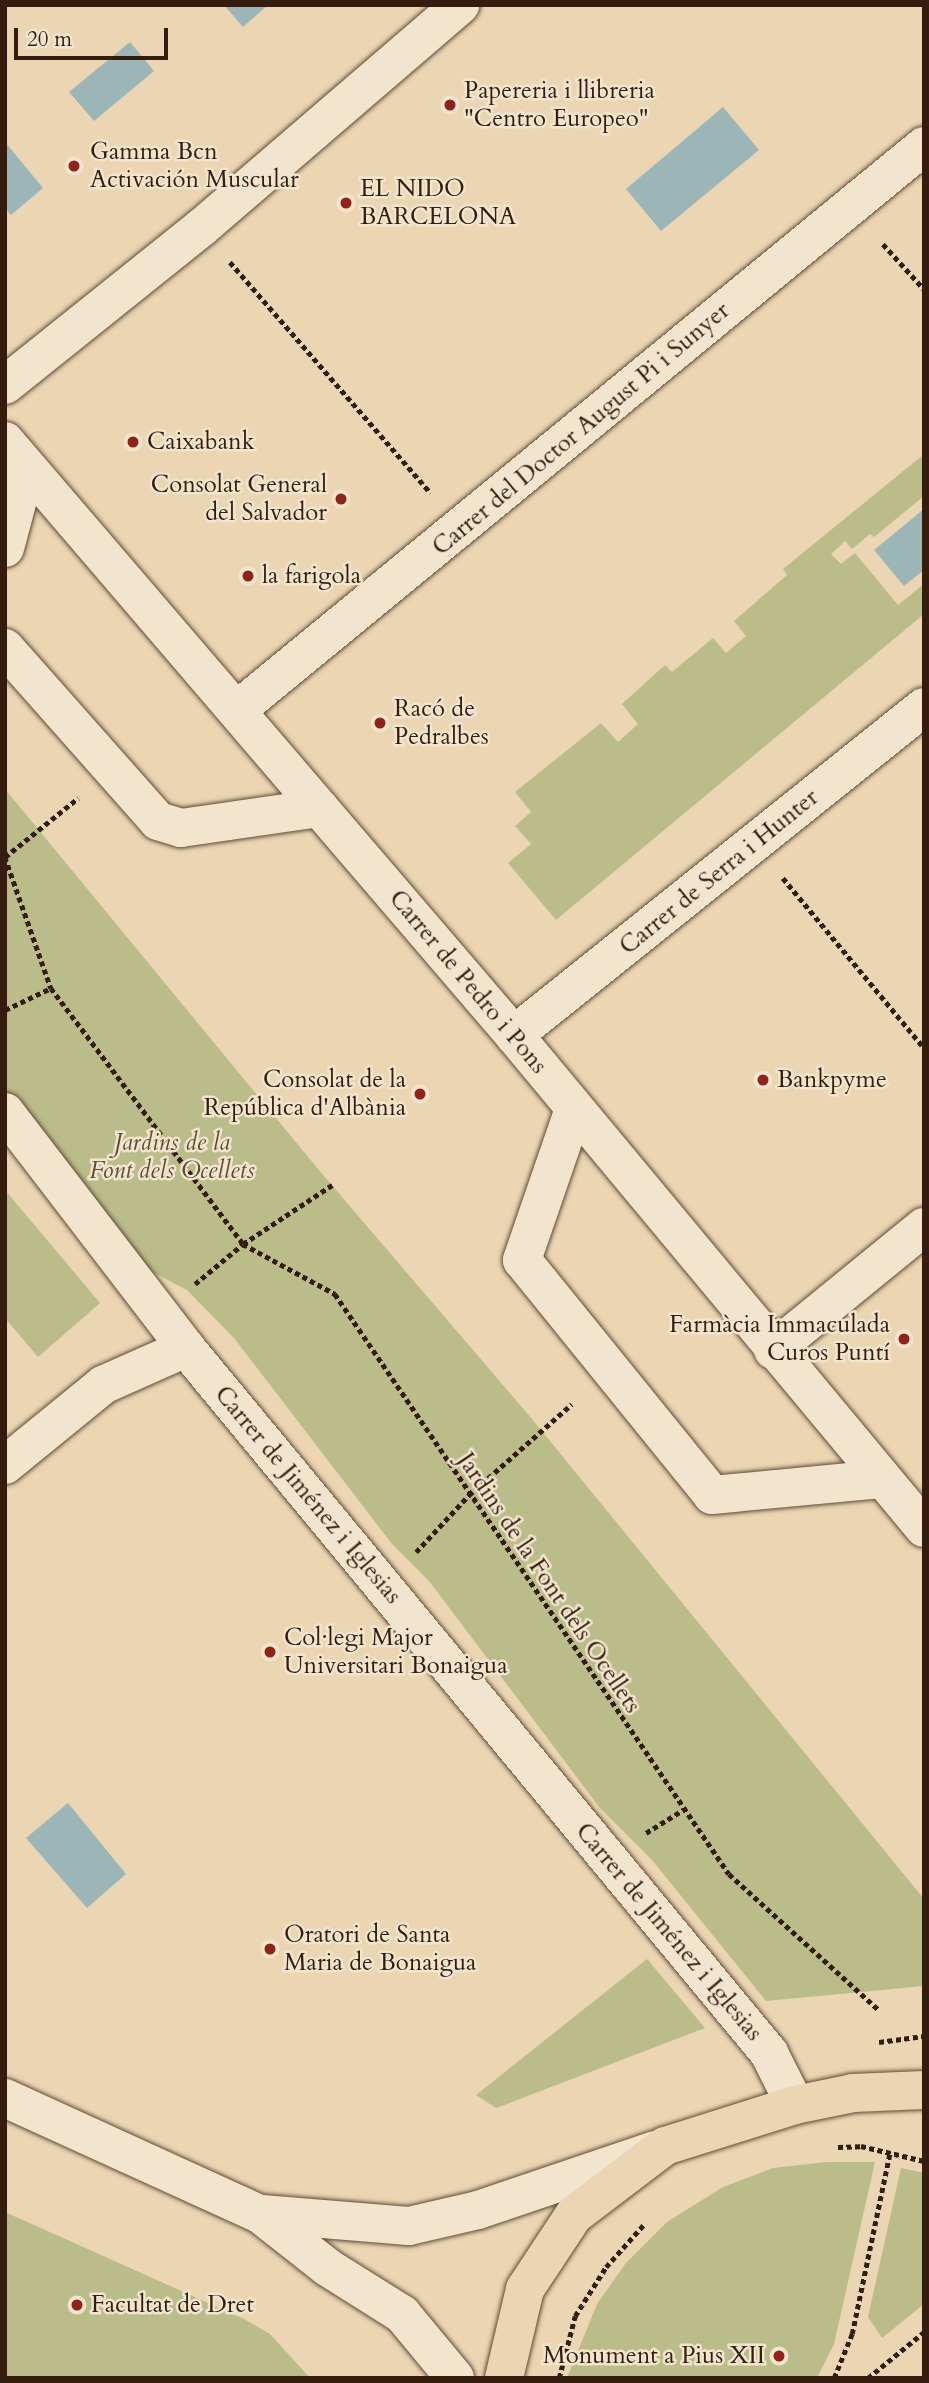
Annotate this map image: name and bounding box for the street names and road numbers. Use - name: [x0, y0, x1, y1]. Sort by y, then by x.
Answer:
- street label: Carrer del Doctor August Pi i Sunyer: [427, 296, 735, 562]
- street label: Carrer de Serra i Hunter: [614, 783, 824, 961]
- street label: Carrer de Pedro i Pons: [383, 884, 553, 1080]
- street label: Carrer de Jiménez i Iglesias: [209, 1380, 407, 1610]
- street label: Jardins de la Font dels Ocellets: [451, 1447, 647, 1719]
- street label: Carrer de Jiménez i Iglesias: [570, 1817, 768, 2047]

